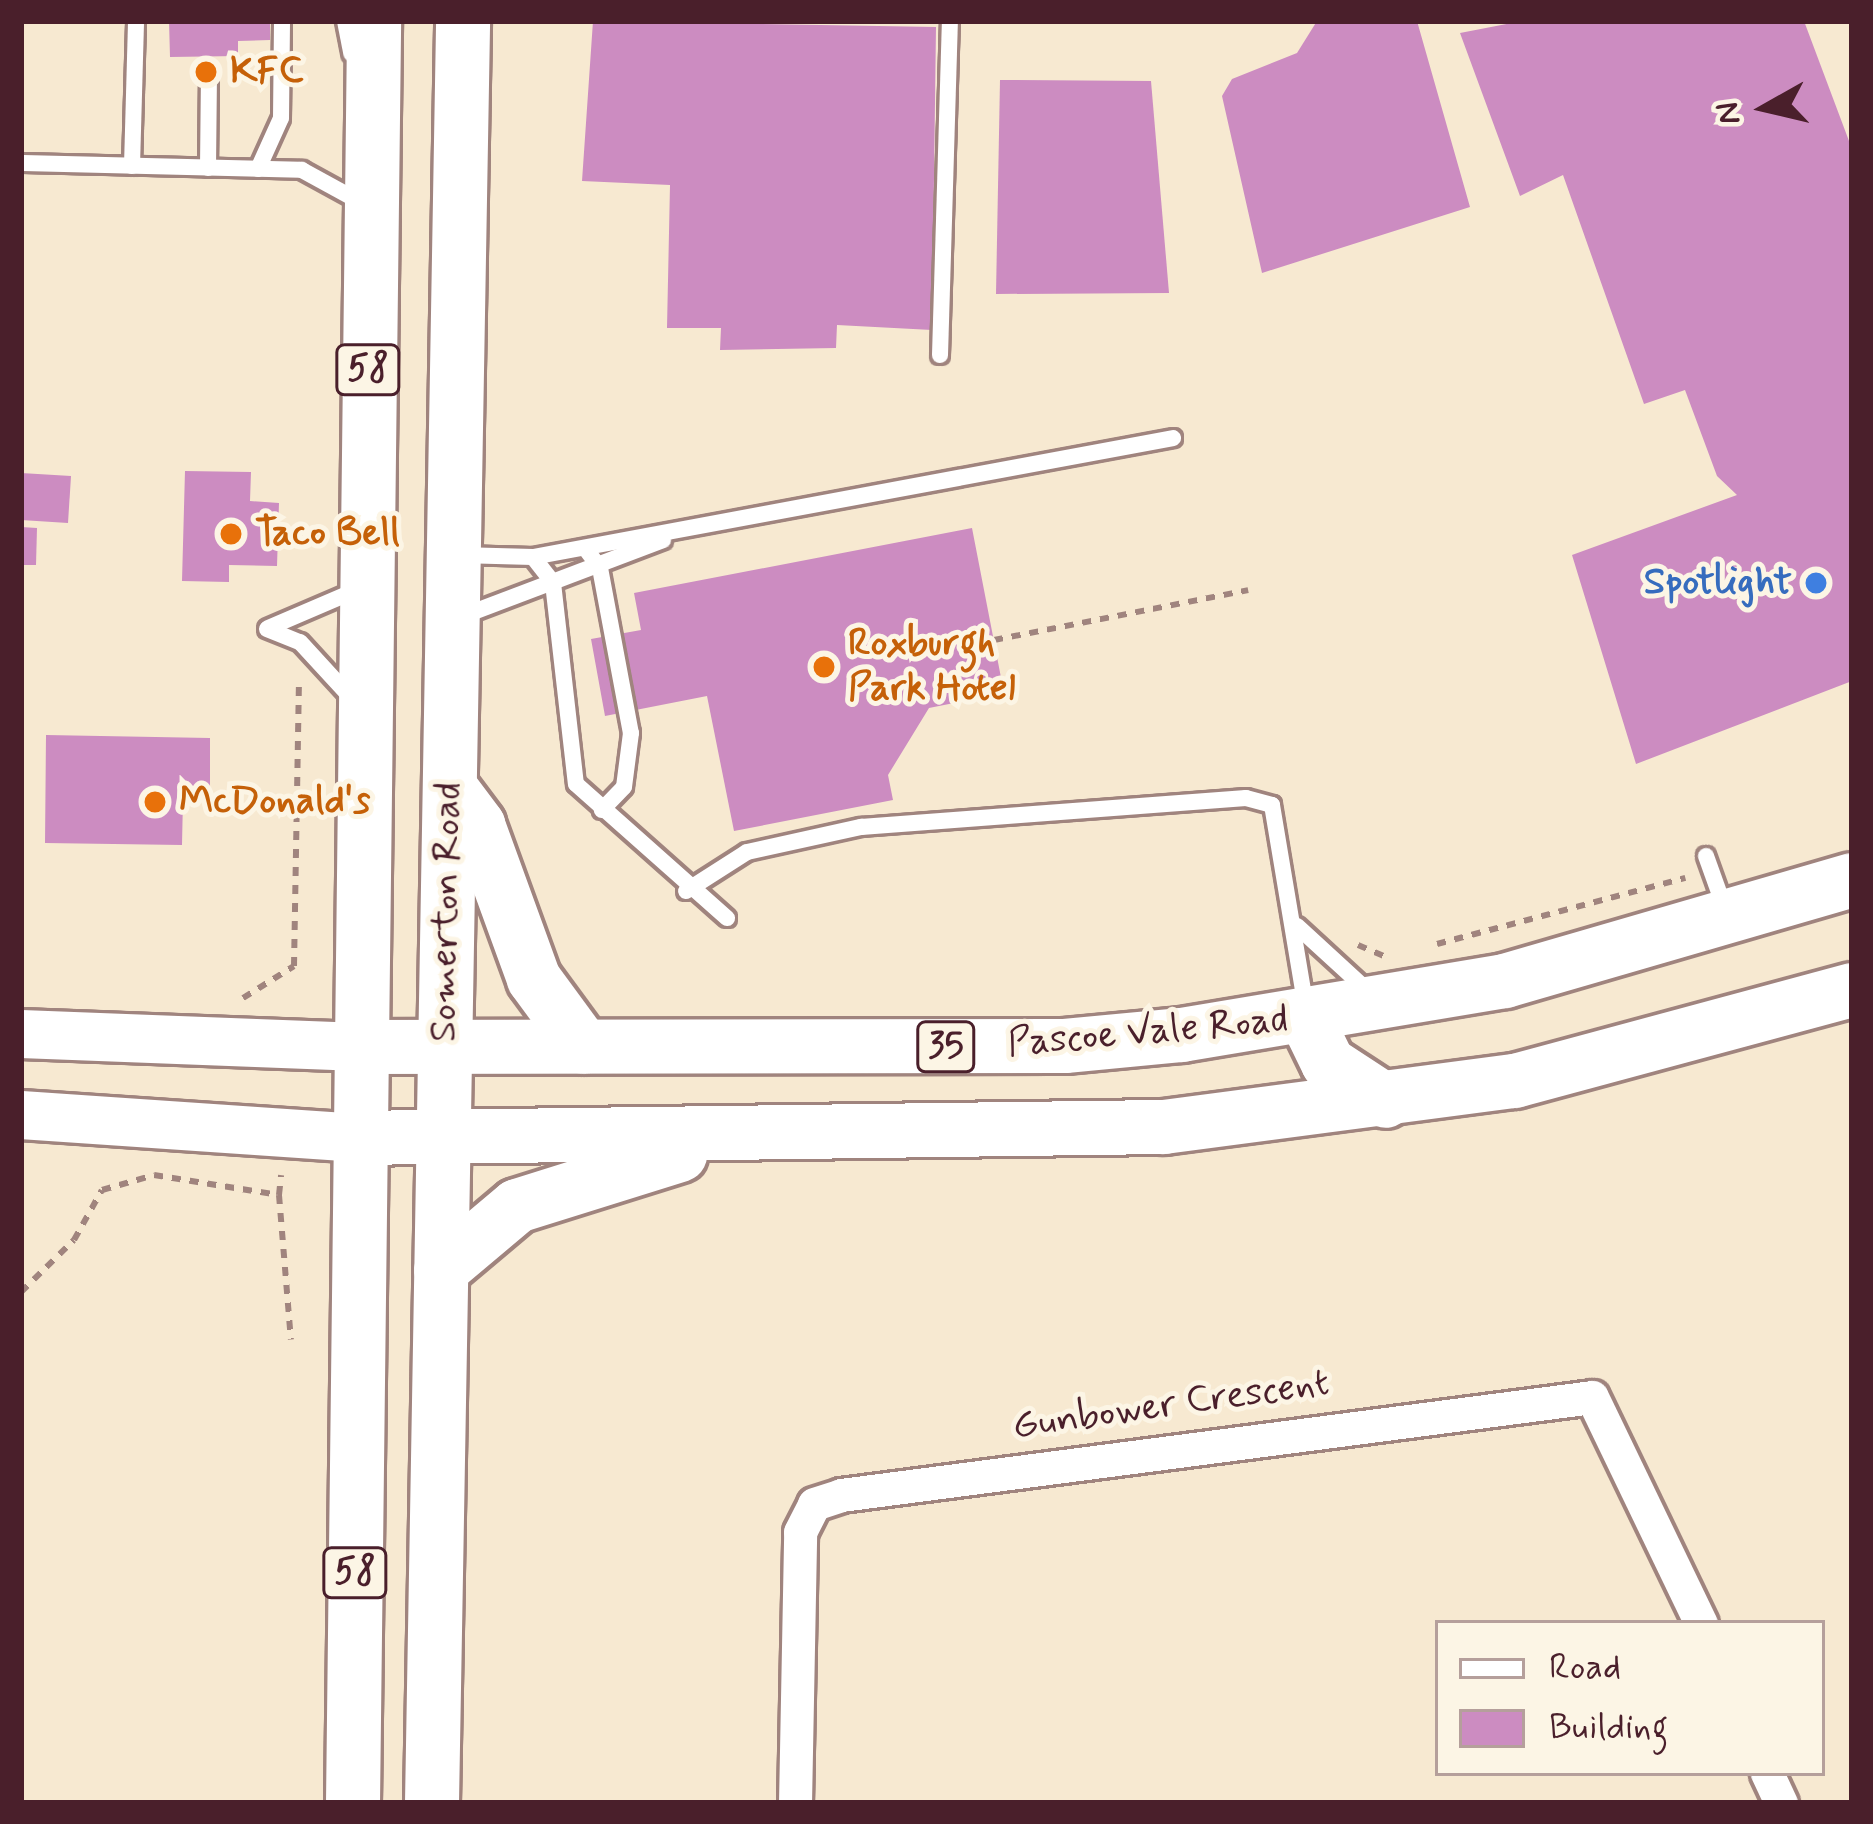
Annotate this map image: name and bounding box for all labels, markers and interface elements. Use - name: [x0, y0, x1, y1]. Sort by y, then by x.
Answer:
- north arrow: [1705, 48, 1825, 168]
- place label: KFC: [230, 49, 304, 95]
- marker: KFC: [193, 59, 219, 85]
- text: N: [1706, 99, 1753, 127]
- road number: 58: [335, 340, 401, 400]
- place label: Taco Bell: [255, 511, 398, 557]
- marker: Taco Bell: [218, 521, 244, 547]
- place label: Spotlight: [1644, 560, 1792, 606]
- marker: Spotlight: [1803, 570, 1829, 596]
- place label: Roxburgh Park Hotel: [848, 622, 1015, 713]
- marker: Roxburgh Park Hotel: [811, 654, 837, 680]
- place label: McDonald's: [179, 779, 370, 825]
- street label: Somerton Road: [421, 783, 473, 1041]
- marker: McDonald's: [142, 789, 168, 815]
- street label: Pascoe Vale Road: [1006, 997, 1290, 1069]
- road number: 35: [916, 1017, 976, 1077]
- street label: Gunbower Crescent: [1007, 1360, 1335, 1452]
- road number: 58: [322, 1543, 388, 1603]
- legend: [1435, 1620, 1825, 1776]
- text: Road: [1549, 1645, 1621, 1692]
- text: Building: [1549, 1705, 1668, 1752]

